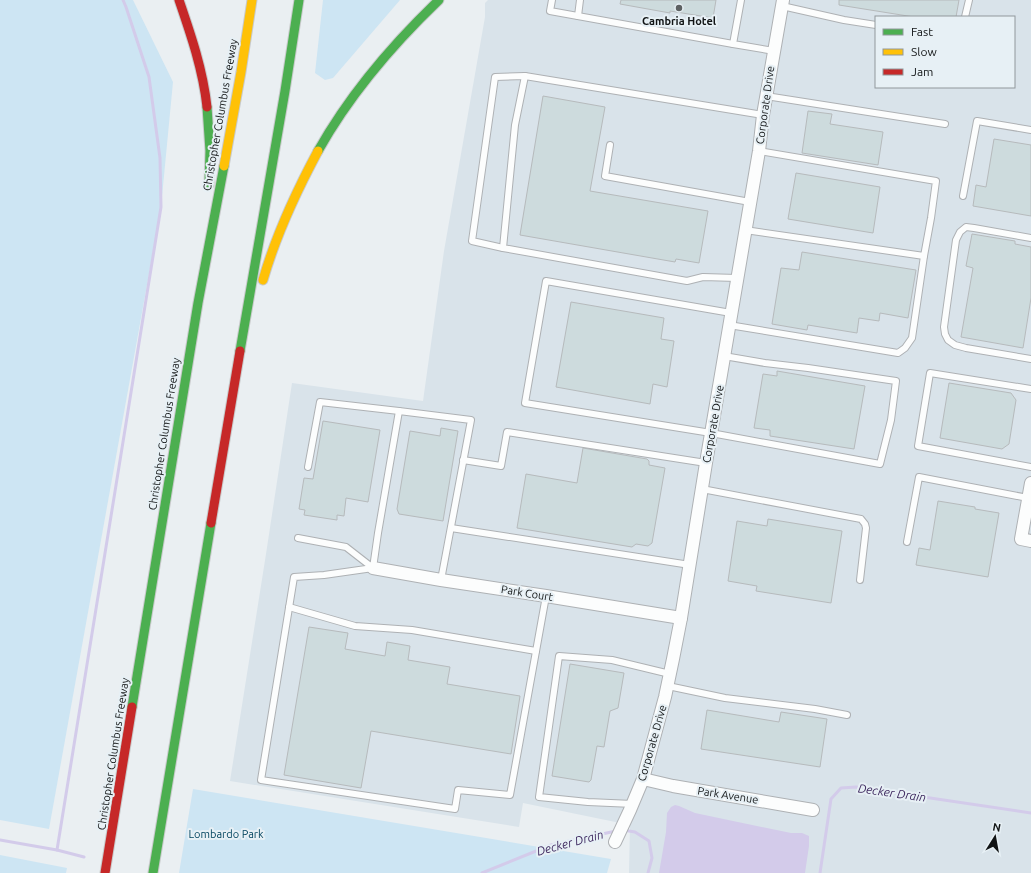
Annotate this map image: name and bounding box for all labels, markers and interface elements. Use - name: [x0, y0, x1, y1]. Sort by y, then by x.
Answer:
- marker: Cambria Hotel: [674, 3, 684, 13]
- place label: Cambria Hotel: [642, 15, 717, 27]
- legend: [875, 16, 1015, 88]
- text: Fast: [911, 25, 933, 38]
- street label: Christopher Columbus Freeway: [201, 37, 239, 192]
- text: Slow: [911, 45, 937, 58]
- street label: Corporate Drive: [754, 65, 776, 145]
- text: Jam: [911, 65, 933, 78]
- street label: Christopher Columbus Freeway: [146, 356, 182, 511]
- street label: Corporate Drive: [700, 384, 726, 464]
- street label: Park Court: [500, 583, 554, 603]
- street label: Christopher Columbus Freeway: [95, 676, 131, 831]
- street label: Corporate Drive: [635, 703, 669, 783]
- water label: Decker Drain: [857, 781, 927, 804]
- street label: Park Avenue: [697, 784, 759, 806]
- north arrow: [975, 817, 1015, 857]
- text: N: [992, 821, 1002, 834]
- water label: Decker Drain: [535, 827, 605, 858]
- park label: Lombardo Park: [188, 828, 264, 840]

